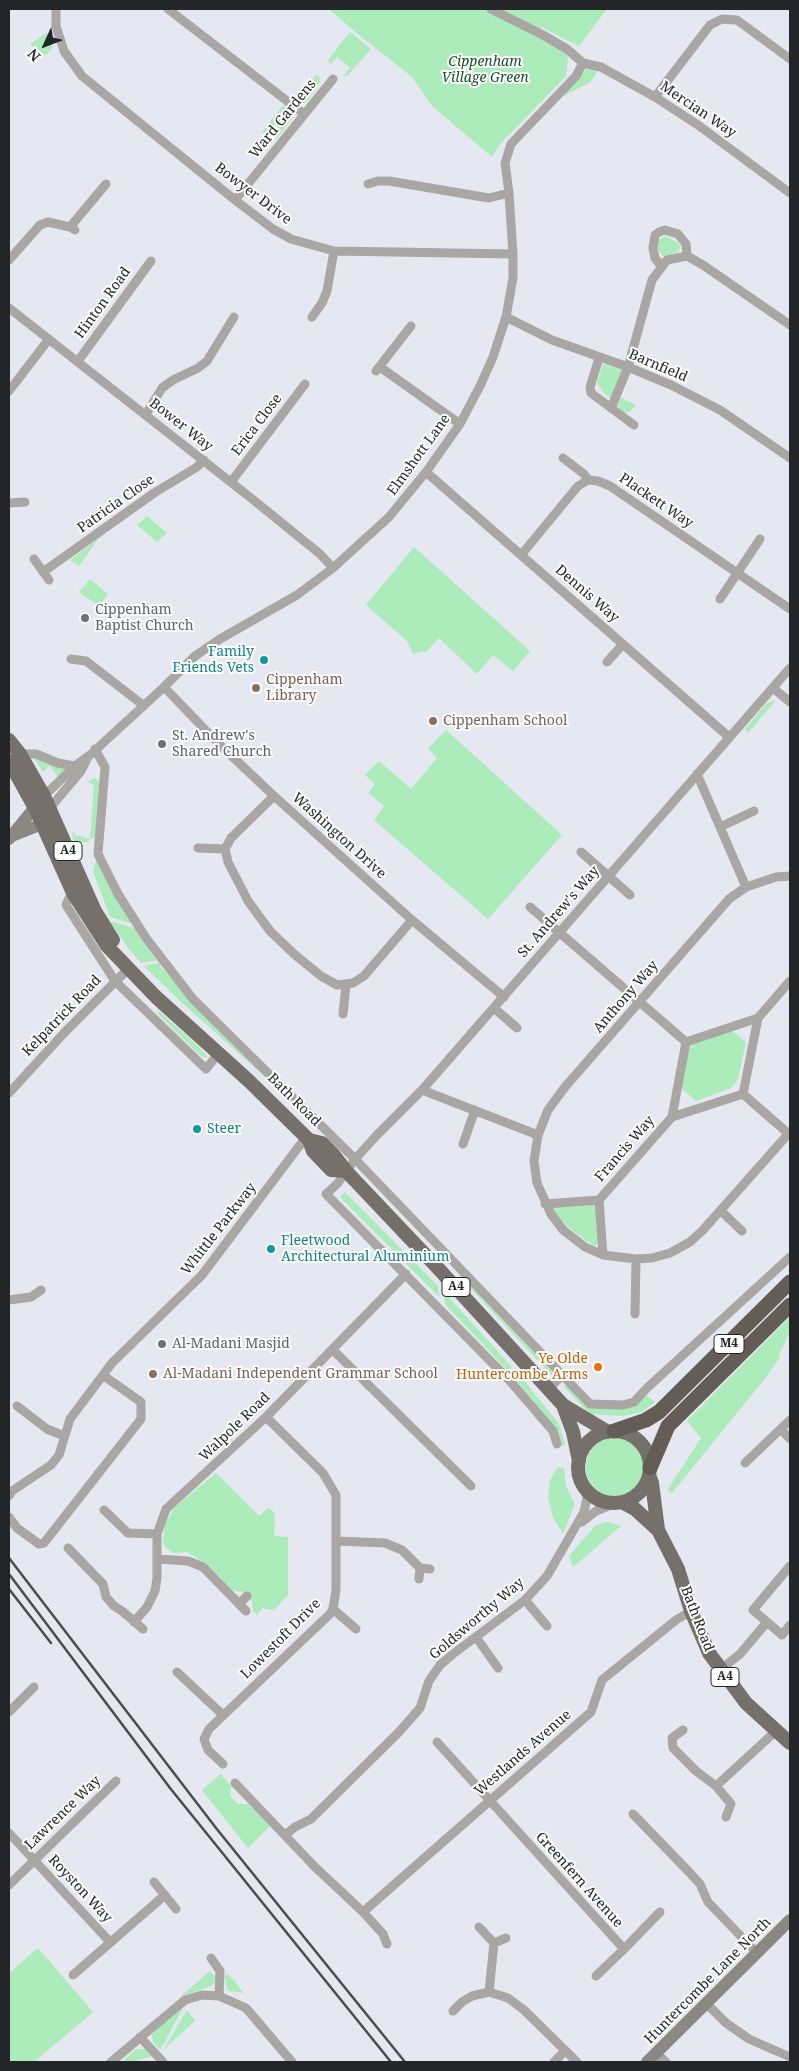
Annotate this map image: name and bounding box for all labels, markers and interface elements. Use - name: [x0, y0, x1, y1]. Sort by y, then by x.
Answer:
- north arrow: [20, 20, 70, 70]
- text: N: [23, 45, 44, 66]
- park label: Cippenham Village Green: [441, 54, 529, 86]
- street label: Ward Gardens: [246, 76, 320, 162]
- street label: Mercian Way: [657, 78, 739, 142]
- street label: Bowyer Drive: [211, 160, 295, 228]
- street label: Hinton Road: [72, 264, 134, 342]
- street label: Barnfield: [626, 346, 690, 386]
- street label: Erica Close: [228, 391, 286, 459]
- street label: Bower Way: [146, 395, 216, 455]
- street label: Elmshott Lane: [384, 411, 454, 499]
- street label: Plackett Way: [616, 470, 696, 532]
- street label: Patricia Close: [74, 471, 158, 537]
- street label: Dennis Way: [552, 562, 622, 626]
- place label: Cippenham Baptist Church: [95, 602, 194, 634]
- marker: Cippenham Baptist Church: [79, 612, 91, 624]
- place label: Family Friends Vets: [172, 644, 254, 676]
- marker: Family Friends Vets: [258, 654, 270, 666]
- place label: Cippenham Library: [266, 672, 343, 704]
- marker: Cippenham Library: [250, 682, 262, 694]
- place label: Cippenham School: [443, 713, 567, 729]
- marker: Cippenham School: [427, 715, 439, 727]
- place label: St. Andrew's Shared Church: [172, 728, 271, 760]
- marker: St. Andrew's Shared Church: [156, 738, 168, 750]
- street label: Washington Drive: [289, 789, 389, 883]
- road number: A4: [54, 841, 82, 860]
- street label: St. Andrew's Way: [515, 863, 603, 961]
- street label: Anthony Way: [590, 957, 662, 1037]
- street label: Kelpatrick Road: [19, 972, 105, 1060]
- street label: Bath Road: [264, 1070, 324, 1130]
- street label: Francis Way: [592, 1113, 658, 1185]
- place label: Steer: [207, 1121, 241, 1137]
- marker: Steer: [191, 1123, 203, 1135]
- street label: Whittle Parkway: [178, 1180, 260, 1278]
- place label: Fleetwood Architectural Aluminium: [281, 1233, 449, 1266]
- marker: Fleetwood Architectural Aluminium: [265, 1243, 277, 1255]
- road number: A4: [442, 1277, 470, 1296]
- road number: M4: [714, 1335, 744, 1354]
- place label: Al-Madani Masjid: [172, 1336, 290, 1352]
- marker: Al-Madani Masjid: [156, 1338, 168, 1350]
- place label: Ye Olde Huntercombe Arms: [456, 1351, 588, 1384]
- marker: Ye Olde Huntercombe Arms: [592, 1361, 604, 1373]
- place label: Al-Madani Independent Grammar School: [163, 1366, 438, 1382]
- marker: Al-Madani Independent Grammar School: [147, 1368, 159, 1380]
- street label: Walpole Road: [196, 1389, 274, 1465]
- street label: Goldsworthy Way: [426, 1575, 528, 1663]
- street label: Bath Road: [677, 1584, 717, 1654]
- street label: Lowestoft Drive: [237, 1595, 325, 1683]
- road number: A4: [711, 1668, 739, 1686]
- street label: Westlands Avenue: [471, 1707, 575, 1799]
- street label: Lawrence Way: [22, 1773, 104, 1853]
- street label: Greenfern Avenue: [532, 1829, 626, 1931]
- street label: Royston Way: [45, 1852, 115, 1926]
- street label: Huntercombe Lane North: [641, 1914, 775, 2048]

